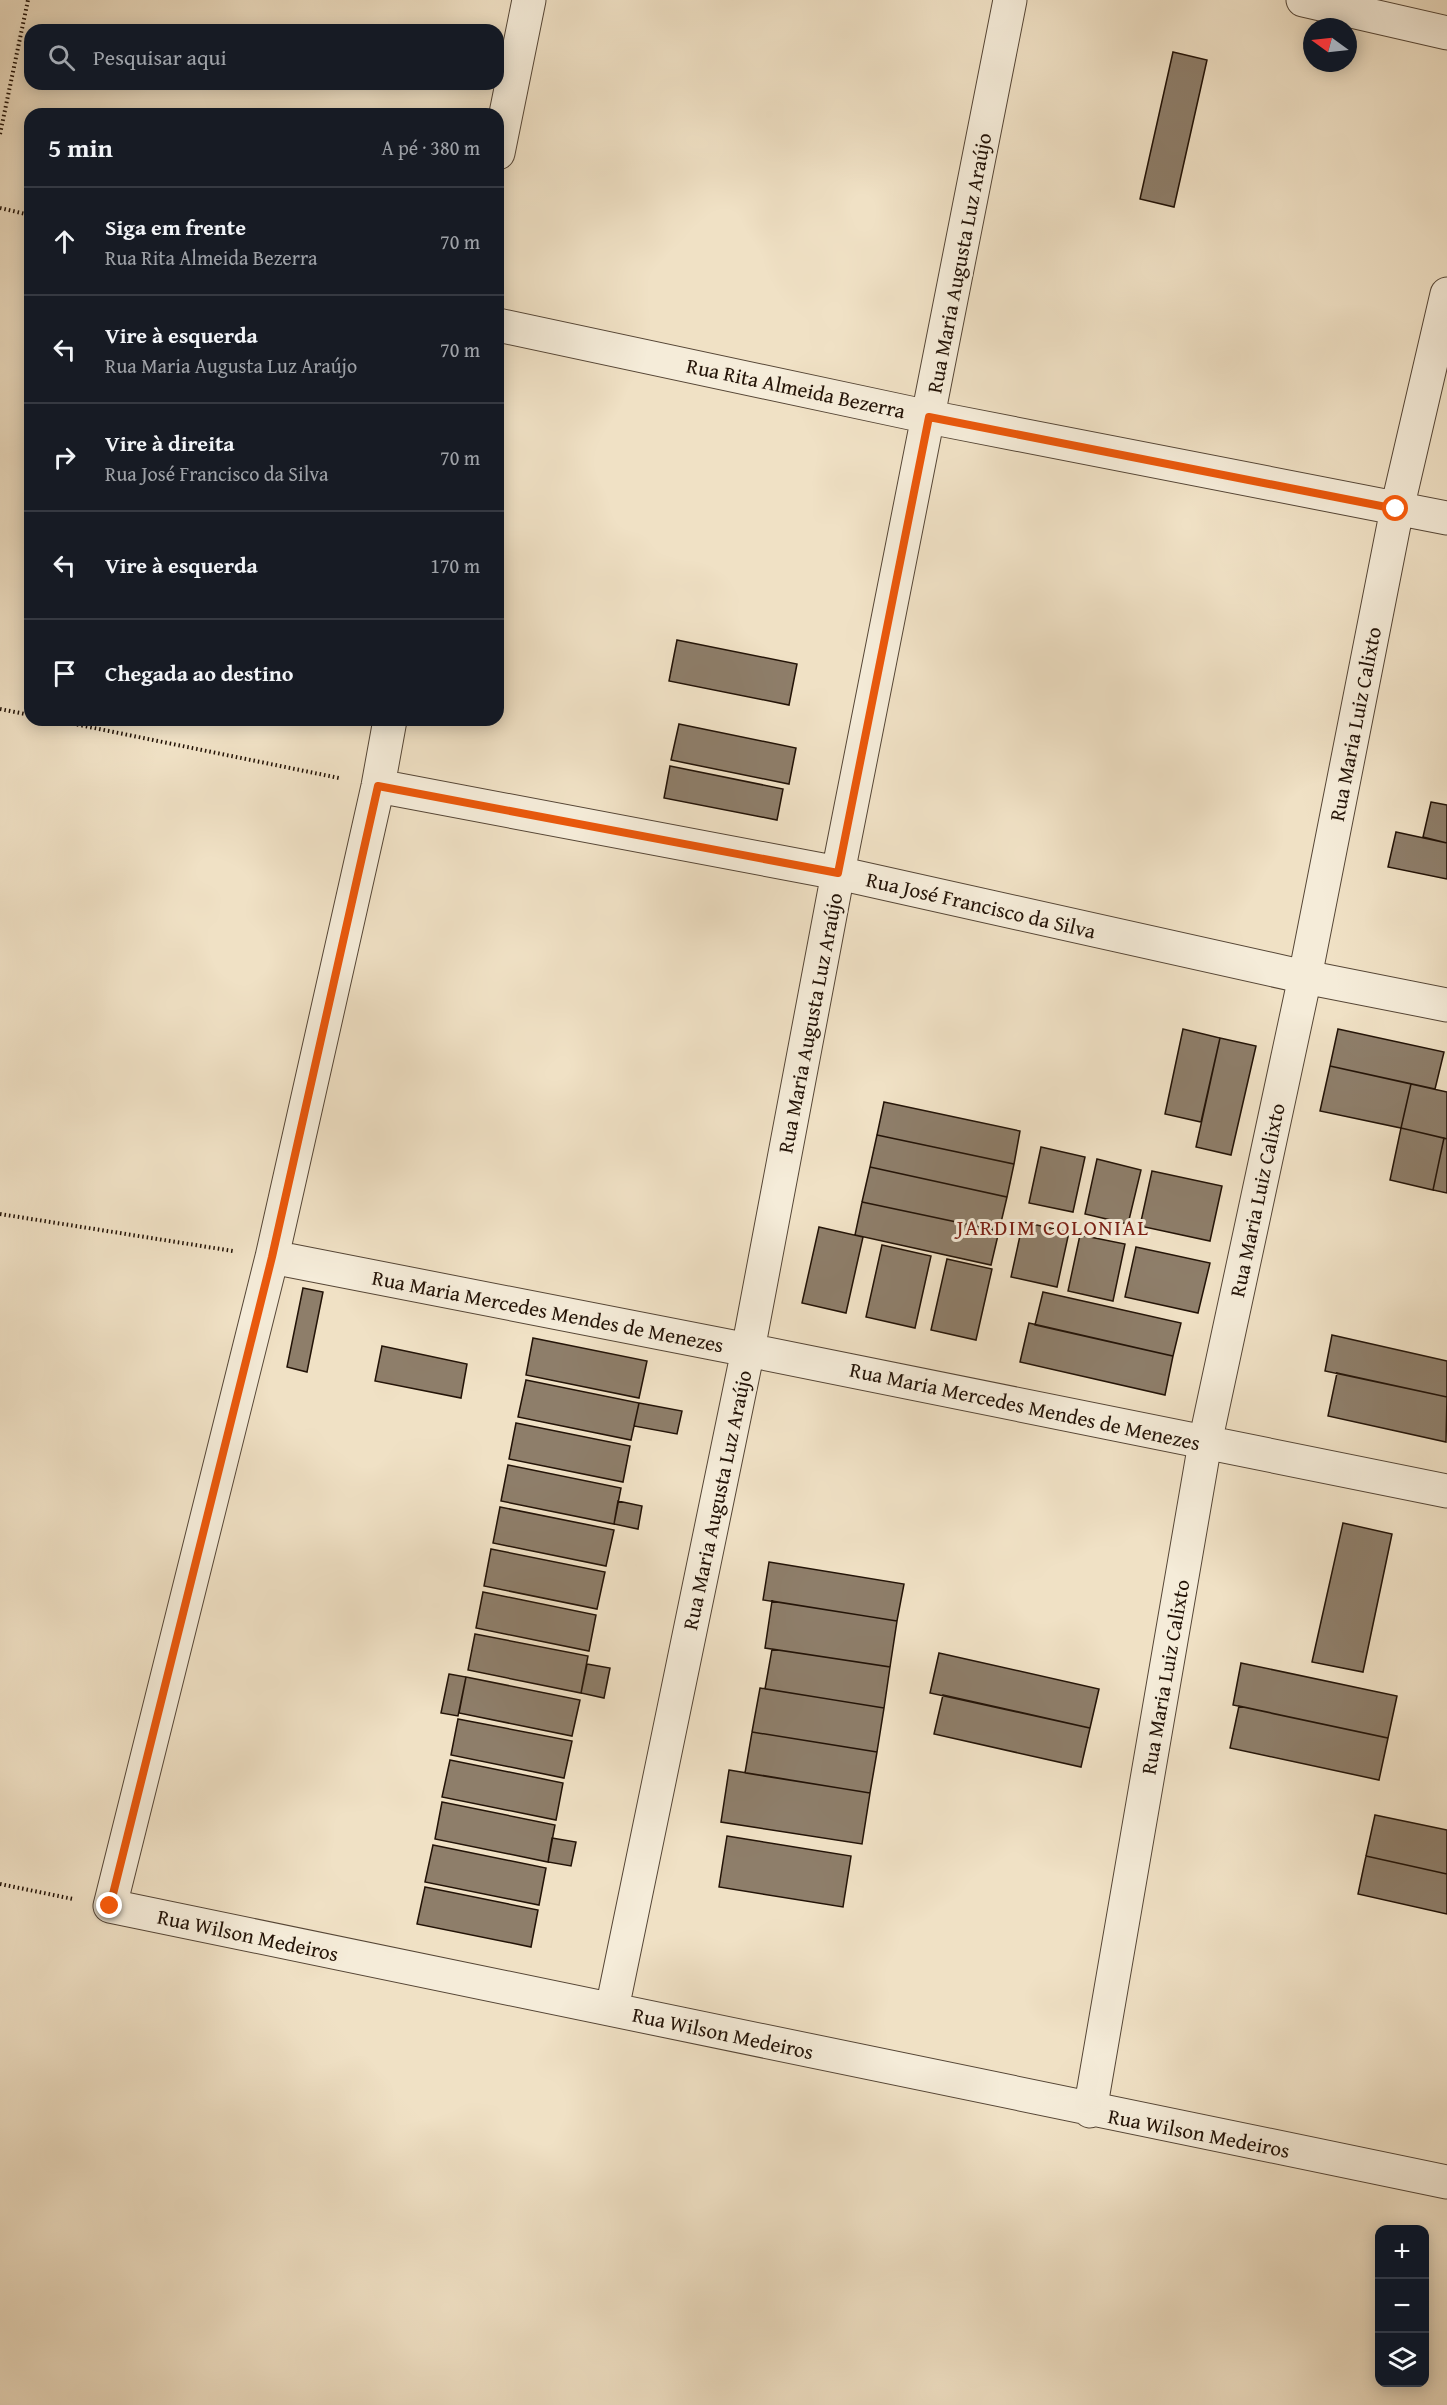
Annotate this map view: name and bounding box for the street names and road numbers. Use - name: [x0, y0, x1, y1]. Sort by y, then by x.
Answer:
- street label: Rua Maria Augusta Luz Araújo: [919, 130, 999, 396]
- street label: Rua Rita Almeida Bezerra: [684, 350, 908, 426]
- street label: Rua Maria Luiz Calixto: [1321, 624, 1389, 824]
- street label: Rua José Francisco da Silva: [863, 864, 1099, 946]
- street label: Rua Maria Augusta Luz Araújo: [770, 890, 850, 1156]
- street label: Rua Maria Luiz Calixto: [1221, 1100, 1293, 1300]
- street label: Rua Maria Mercedes Mendes de Menezes: [370, 1262, 726, 1360]
- street label: Rua Maria Mercedes Mendes de Menezes: [847, 1354, 1203, 1458]
- street label: Rua Maria Augusta Luz Araújo: [674, 1367, 760, 1633]
- street label: Rua Maria Luiz Calixto: [1133, 1577, 1197, 1777]
- street label: Rua Wilson Medeiros: [155, 1901, 341, 1969]
- street label: Rua Wilson Medeiros: [630, 1999, 816, 2067]
- street label: Rua Wilson Medeiros: [1105, 2100, 1293, 2166]

